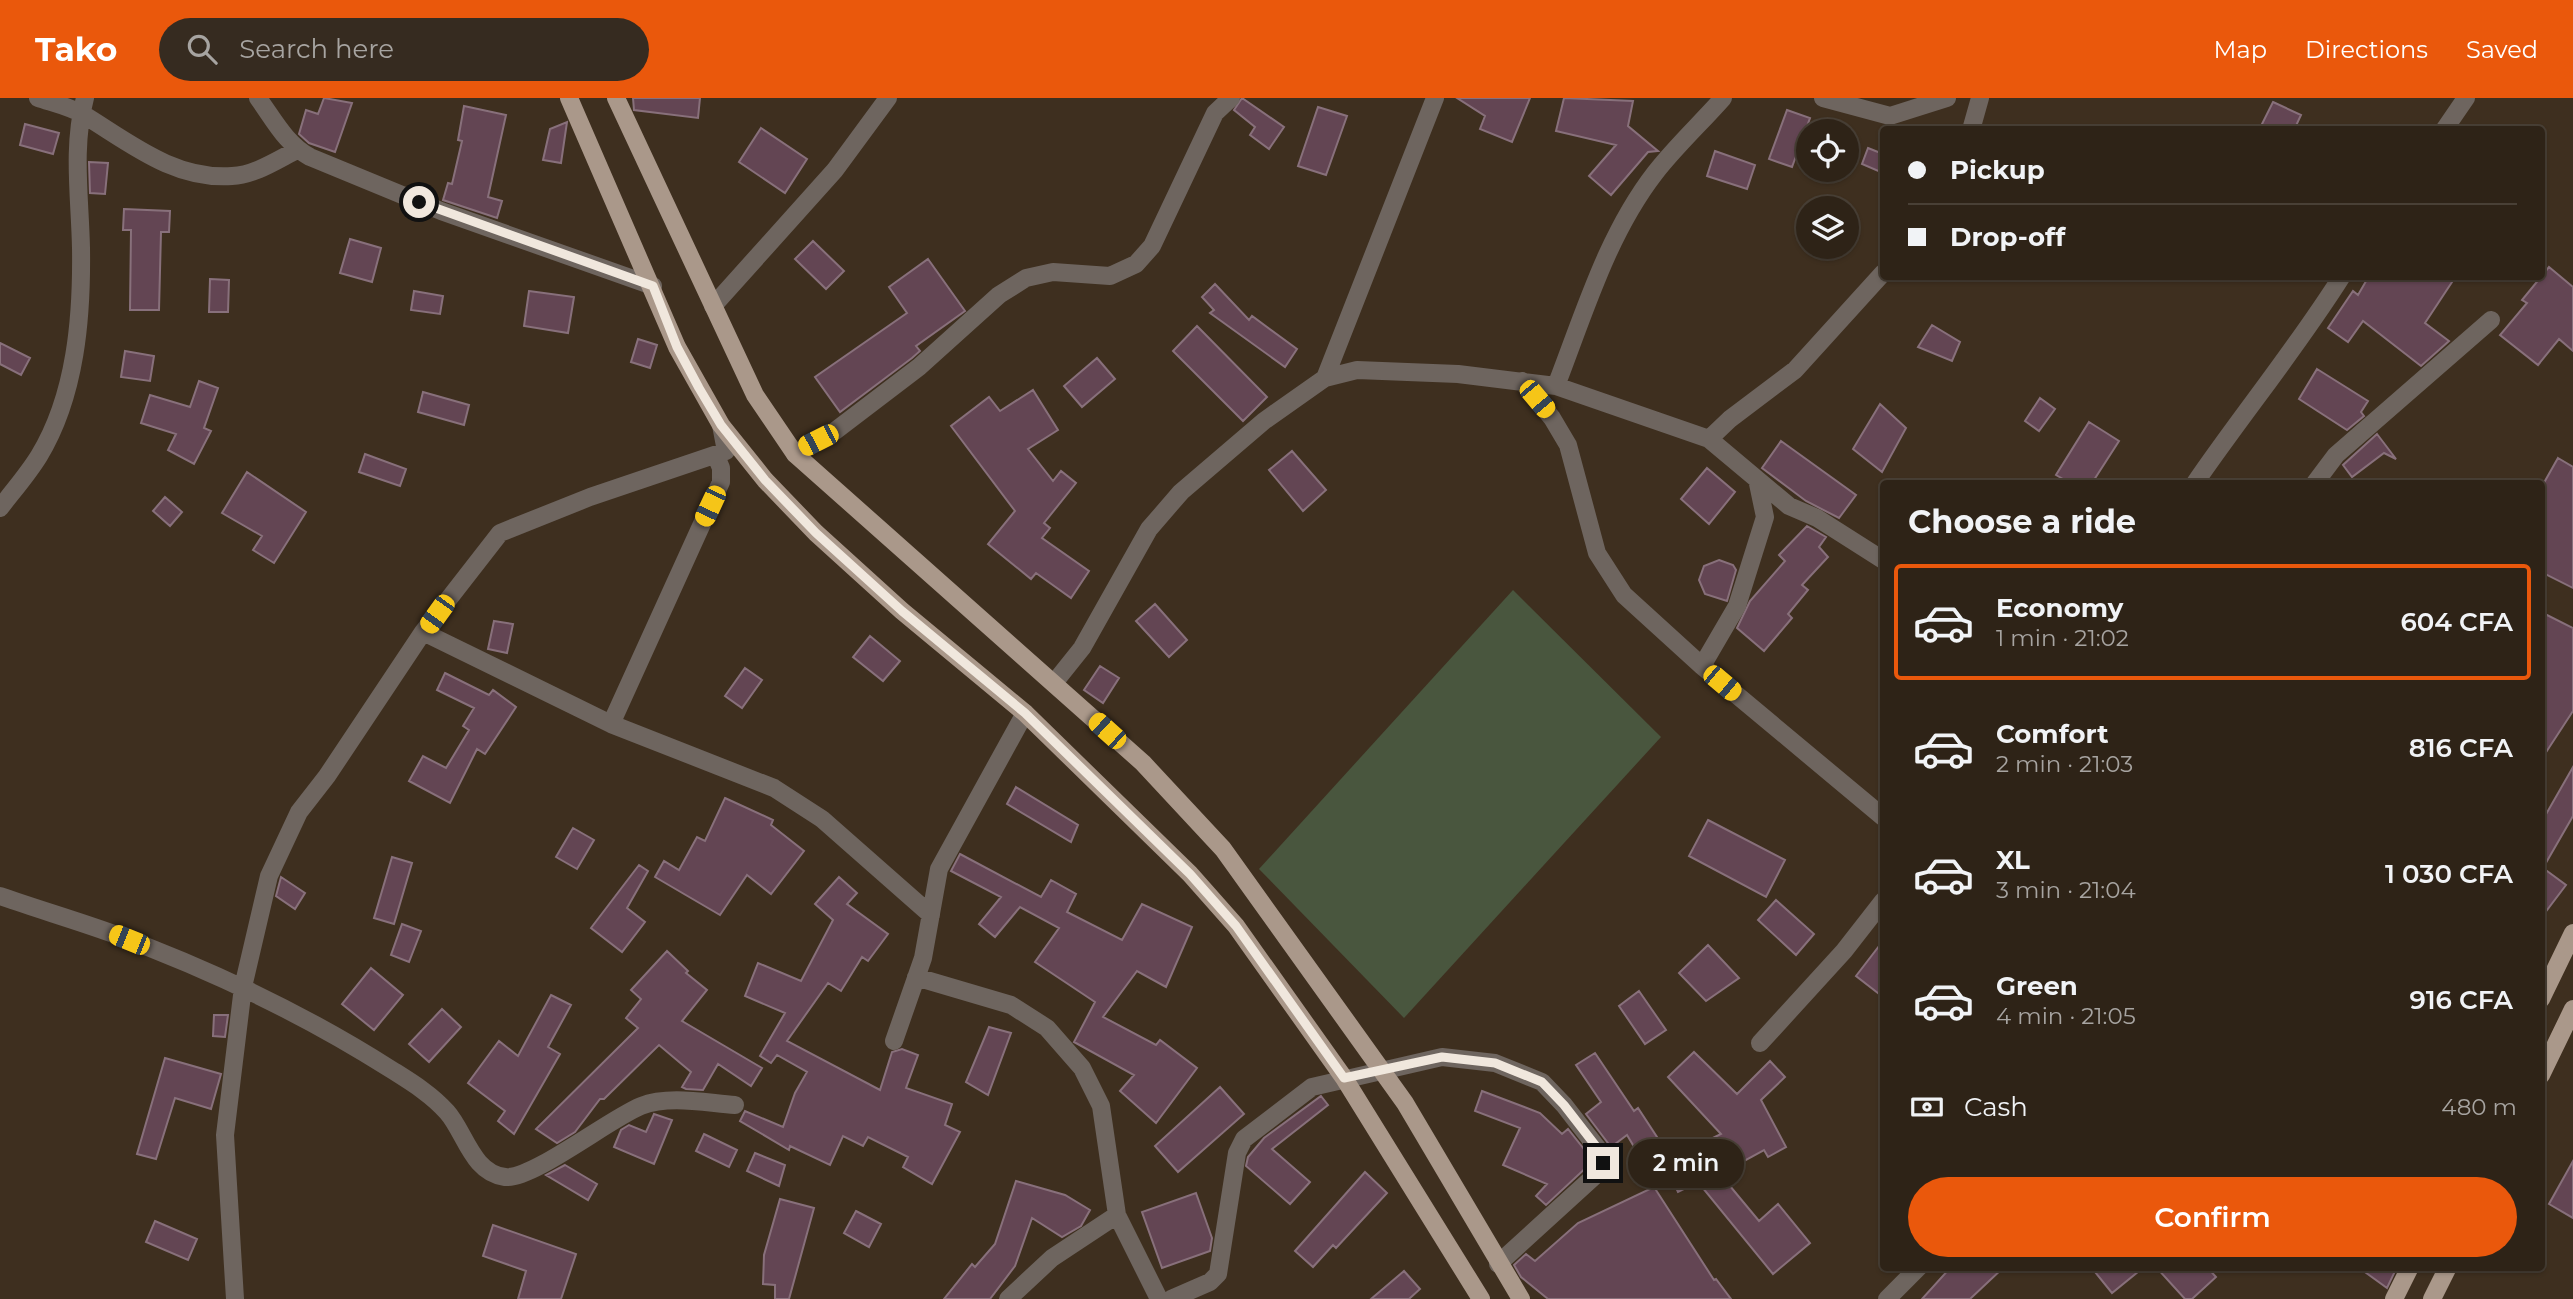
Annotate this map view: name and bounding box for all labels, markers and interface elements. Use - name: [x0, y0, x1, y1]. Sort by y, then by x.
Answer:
- search box: [159, 18, 649, 81]
- text: Tako: [35, 29, 117, 69]
- icon: search: [183, 30, 221, 68]
- text: Search here: [239, 33, 394, 65]
- text: Map: [2214, 35, 2267, 64]
- text: Directions: [2305, 35, 2428, 64]
- text: Saved: [2466, 35, 2538, 64]
- map controls: [1796, 119, 1859, 259]
- button: locate: [1796, 119, 1859, 182]
- text: Pickup: [1950, 154, 2045, 186]
- route start: [403, 186, 435, 218]
- button: layers: [1796, 196, 1859, 259]
- text: Drop-off: [1950, 221, 2065, 253]
- car: [1516, 376, 1559, 422]
- car: [795, 421, 842, 459]
- car: [692, 483, 729, 529]
- text: Choose a ride: [1908, 502, 2136, 541]
- car: [417, 591, 458, 637]
- icon: car: [1912, 591, 1975, 654]
- text: Economy: [1996, 592, 2123, 624]
- text: 604 CFA: [2400, 606, 2513, 638]
- text: 1 min · 21:02: [1996, 624, 2129, 652]
- car: [1700, 661, 1745, 705]
- car: [1085, 709, 1130, 753]
- icon: car: [1912, 717, 1975, 780]
- text: Comfort: [1996, 718, 2108, 750]
- text: 816 CFA: [2409, 732, 2513, 764]
- text: 2 min · 21:03: [1996, 750, 2133, 778]
- icon: car: [1912, 843, 1975, 906]
- text: XL: [1996, 844, 2030, 876]
- text: 1 030 CFA: [2385, 858, 2513, 890]
- text: 3 min · 21:04: [1996, 876, 2136, 904]
- car: [106, 922, 153, 958]
- icon: car: [1912, 969, 1975, 1032]
- text: Green: [1996, 970, 2078, 1002]
- text: 916 CFA: [2409, 984, 2513, 1016]
- text: 4 min · 21:05: [1996, 1002, 2136, 1030]
- icon: cash: [1908, 1088, 1946, 1126]
- text: Cash: [1964, 1091, 2028, 1123]
- text: 480 m: [2441, 1093, 2517, 1121]
- callout: 2 min: [1628, 1138, 1743, 1188]
- route end: [1587, 1147, 1619, 1179]
- text: 2 min: [1653, 1149, 1719, 1177]
- button: Confirm: [1908, 1177, 2517, 1257]

